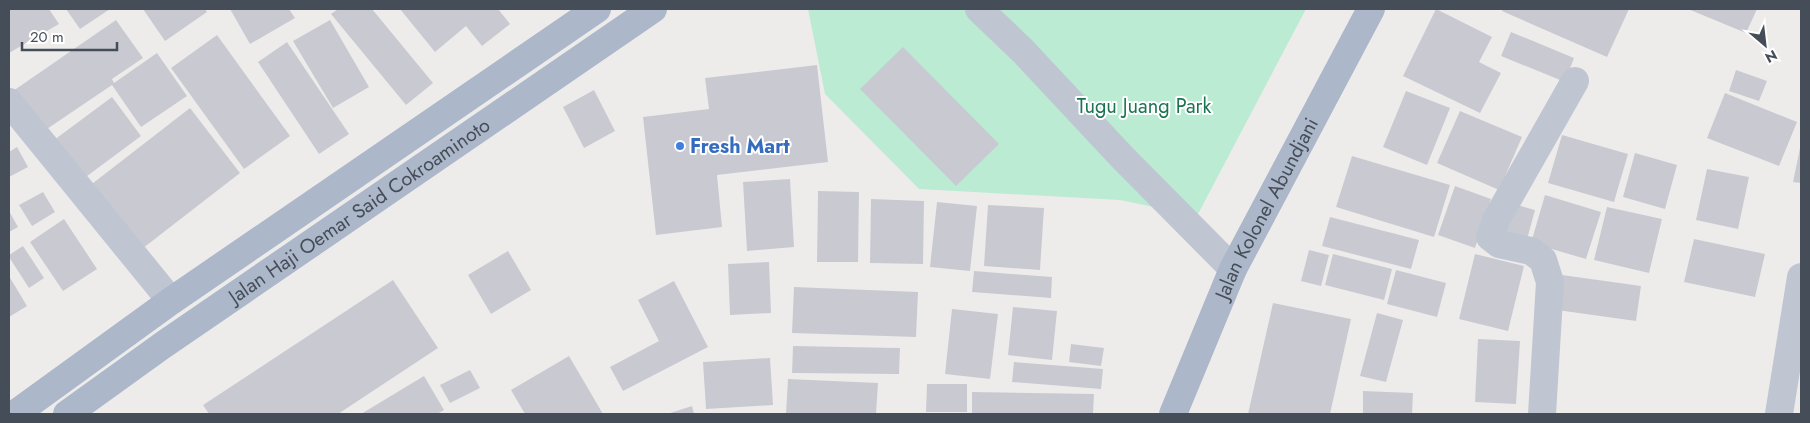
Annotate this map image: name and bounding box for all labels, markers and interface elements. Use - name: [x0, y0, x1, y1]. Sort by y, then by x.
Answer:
- scale bar: [22, 20, 118, 52]
- north arrow: [1740, 20, 1790, 70]
- text: 20 m: [30, 26, 64, 48]
- text: N: [1761, 45, 1781, 68]
- park label: Tugu Juang Park: [1077, 92, 1211, 121]
- street label: Jalan Haji Oemar Said Cokroaminoto: [220, 111, 496, 312]
- street label: Jalan Kolonel Abundjani: [1206, 112, 1325, 306]
- place label: Fresh Mart: [690, 132, 790, 161]
- marker: Fresh Mart: [674, 140, 686, 152]

